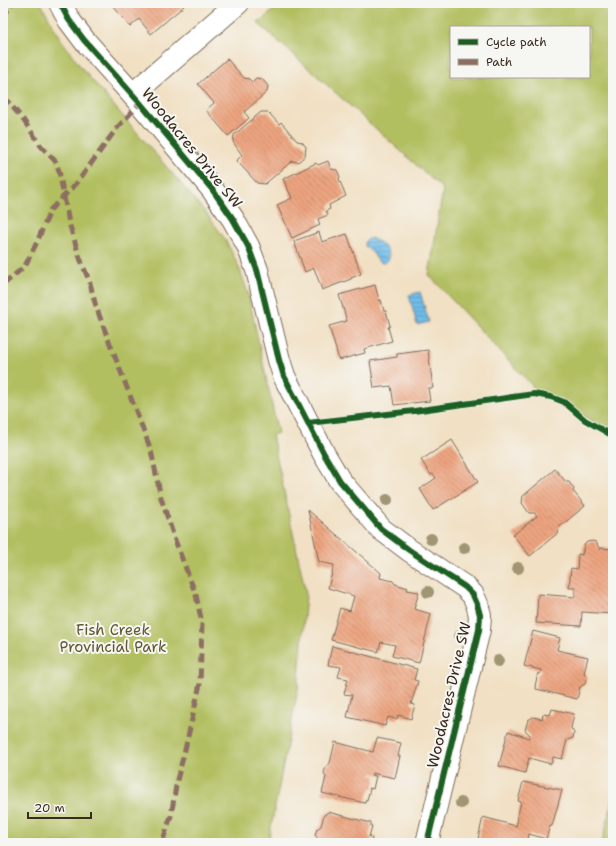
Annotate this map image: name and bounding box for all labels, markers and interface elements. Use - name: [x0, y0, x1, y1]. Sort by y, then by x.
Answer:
- legend: [450, 26, 590, 78]
- text: Cycle path: [486, 34, 547, 50]
- text: Path: [486, 54, 512, 70]
- street label: Woodacres Drive SW: [137, 84, 247, 212]
- park label: Fish Creek Provincial Park: [59, 620, 167, 657]
- street label: Woodacres Drive SW: [422, 620, 476, 770]
- scale bar: [28, 794, 91, 820]
- text: 20 m: [34, 800, 65, 816]

